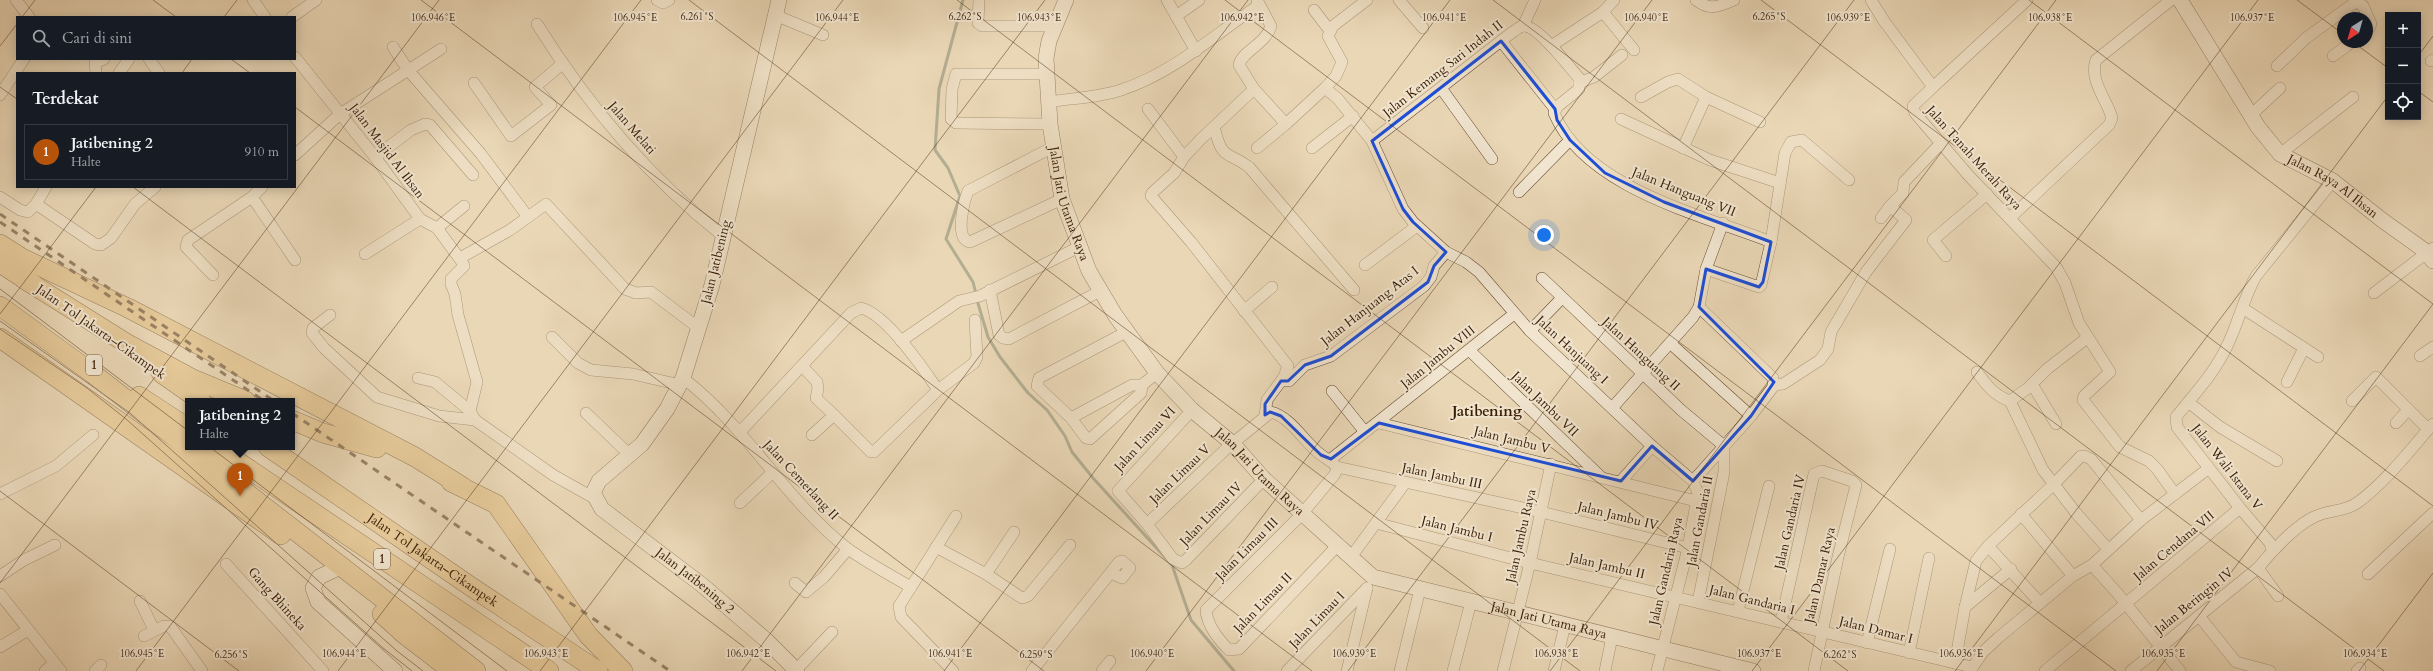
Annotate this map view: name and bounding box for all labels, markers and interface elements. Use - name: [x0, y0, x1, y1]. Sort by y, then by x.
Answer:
- text: 6.261°S: [680, 10, 714, 24]
- text: 6.262°S: [948, 10, 982, 24]
- text: 6.265°S: [1752, 10, 1786, 24]
- text: 106.946°E: [411, 11, 455, 25]
- text: 106.945°E: [613, 11, 657, 25]
- text: 106.944°E: [815, 11, 859, 25]
- text: 106.943°E: [1017, 11, 1061, 25]
- text: 106.942°E: [1220, 11, 1264, 25]
- text: 106.941°E: [1422, 11, 1466, 25]
- text: 106.940°E: [1624, 11, 1668, 25]
- text: 106.939°E: [1826, 11, 1870, 25]
- text: 106.938°E: [2028, 11, 2072, 25]
- text: 106.937°E: [2230, 11, 2274, 25]
- north arrow: [2337, 12, 2373, 48]
- map controls: [2385, 12, 2421, 120]
- button: +: [2385, 12, 2421, 48]
- search box: [16, 16, 296, 60]
- street label: Jalan Kemang Sari Indah II: [1378, 16, 1507, 123]
- icon: search: [30, 27, 52, 49]
- text: Cari di sini: [62, 28, 132, 48]
- button: −: [2385, 48, 2421, 84]
- button: locate: [2385, 84, 2421, 120]
- text: Terdekat: [32, 87, 98, 110]
- street label: Jalan Melati: [603, 96, 660, 159]
- street label: Jalan Masjid Al Ihsan: [344, 98, 429, 203]
- street label: Jalan Tanah Merah Raya: [1921, 100, 2026, 214]
- text: Jatibening 2: [71, 133, 153, 153]
- text: 1: [43, 143, 49, 161]
- text: 910 m: [245, 143, 279, 161]
- street label: Jalan Jati Utama Raya: [1044, 143, 1094, 264]
- street label: Jalan Raya Al Ihsan: [2282, 149, 2382, 223]
- text: Halte: [71, 153, 101, 171]
- street label: Jalan Hanguang VII: [1628, 162, 1739, 221]
- street label: Jalan Jatibening: [696, 217, 735, 308]
- your location: [1534, 225, 1554, 245]
- street label: Jalan Hanjuang Atas I: [1316, 262, 1423, 351]
- street label: Jalan Tol Jakarta–Cikampek: [31, 279, 169, 384]
- street label: Jalan Hanjuang I: [1530, 310, 1612, 388]
- street label: Jalan Hanguang II: [1597, 312, 1684, 395]
- street label: Jalan Jambu VIII: [1395, 321, 1479, 394]
- road number: 1: [86, 355, 102, 375]
- street label: Jalan Jambu VII: [1508, 368, 1582, 440]
- popup: [185, 398, 295, 450]
- district label: Jatibening: [1450, 401, 1522, 421]
- street label: Jalan Limau VI: [1111, 403, 1179, 475]
- text: Jatibening 2: [199, 405, 281, 425]
- street label: Jalan Wali Istana V: [2186, 419, 2267, 514]
- street label: Jalan Jati Utama Raya: [1210, 422, 1308, 520]
- street label: Jalan Jambu V: [1472, 423, 1552, 457]
- text: Halte: [199, 425, 229, 443]
- street label: Jalan Cemerlang II: [758, 435, 843, 524]
- street label: Jalan Limau V: [1146, 441, 1214, 507]
- street label: Jalan Jambu III: [1398, 458, 1484, 493]
- pin: 1: [227, 463, 253, 496]
- street label: Jalan Gandaria IV: [1770, 472, 1810, 573]
- street label: Jalan Gandaria II: [1682, 474, 1718, 570]
- street label: Jalan Limau IV: [1174, 478, 1246, 551]
- street label: Jalan Jambu Raya: [1501, 487, 1541, 587]
- street label: Jalan Jambu IV: [1574, 497, 1661, 535]
- street label: Jalan Cendana VII: [2128, 507, 2218, 586]
- street label: Jalan Tol Jakarta–Cikampek: [362, 508, 502, 611]
- street label: Jalan Jambu I: [1418, 511, 1495, 547]
- street label: Jalan Limau III: [1210, 514, 1282, 586]
- street label: Jalan Gandaria Raya: [1644, 515, 1687, 629]
- street label: Jalan Damar Raya: [1800, 525, 1840, 627]
- street label: Jalan Jatibening 2: [650, 542, 738, 618]
- street label: Jalan Jambu II: [1565, 548, 1647, 583]
- road number: 1: [374, 549, 390, 569]
- street label: Gang Bhineka: [244, 563, 311, 635]
- street label: Jalan Beringin IV: [2149, 563, 2237, 640]
- street label: Jalan Limau II: [1228, 569, 1296, 639]
- street label: Jalan Gandaria I: [1705, 580, 1797, 619]
- street label: Jalan Limau I: [1284, 587, 1349, 654]
- street label: Jalan Jati Utama Raya: [1487, 597, 1609, 644]
- street label: Jalan Damar I: [1835, 612, 1915, 648]
- text: 106.945°E: [120, 647, 164, 661]
- text: 106.944°E: [322, 647, 366, 661]
- text: 106.943°E: [524, 647, 568, 661]
- text: 106.942°E: [726, 647, 770, 661]
- text: 106.941°E: [928, 647, 972, 661]
- text: 106.940°E: [1130, 647, 1174, 661]
- text: 106.939°E: [1332, 647, 1376, 661]
- text: 106.938°E: [1534, 647, 1578, 661]
- text: 106.937°E: [1737, 647, 1781, 661]
- text: 106.936°E: [1939, 647, 1983, 661]
- text: 106.935°E: [2141, 647, 2185, 661]
- text: 106.934°E: [2343, 647, 2387, 661]
- text: 6.256°S: [214, 648, 248, 662]
- text: 6.259°S: [1019, 648, 1053, 662]
- text: 6.262°S: [1823, 648, 1857, 662]

